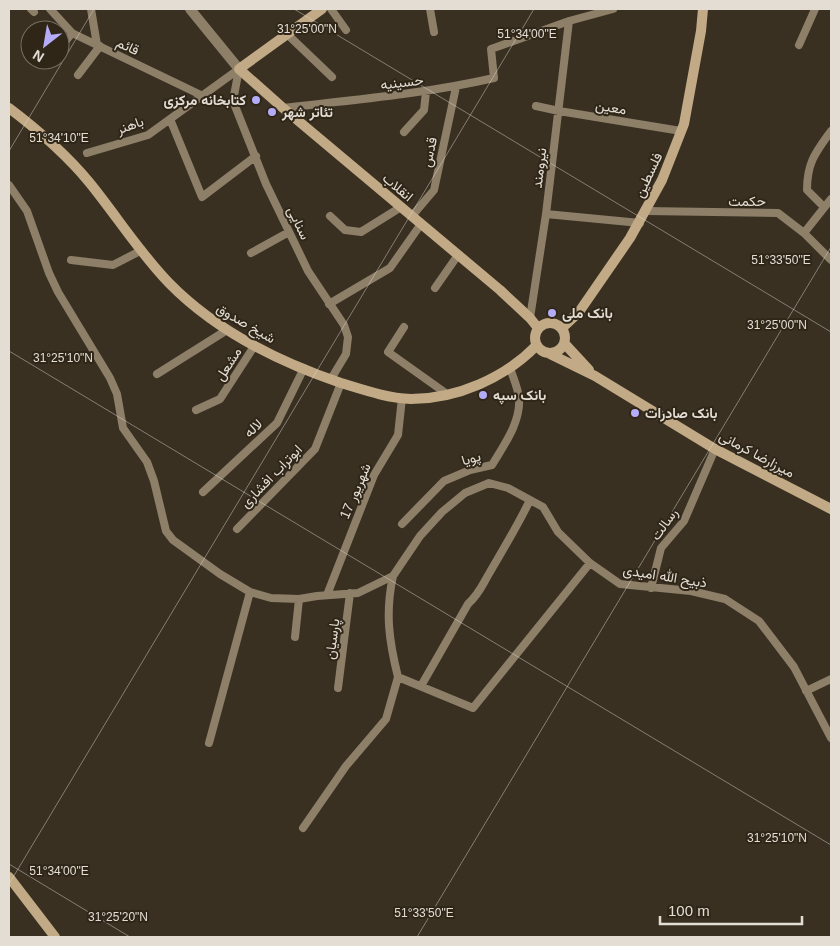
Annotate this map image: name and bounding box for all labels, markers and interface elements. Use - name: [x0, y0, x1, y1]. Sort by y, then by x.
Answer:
- north arrow: [20, 20, 70, 70]
- text: 31°25'00"N: [277, 22, 337, 36]
- text: 51°34'00"E: [497, 27, 557, 41]
- street label: قائم: [114, 34, 142, 59]
- text: N: [30, 47, 47, 66]
- street label: حسینیه: [380, 71, 424, 93]
- place label: کتابخانه مرکزی: [163, 92, 246, 109]
- marker: کتابخانه مرکزی: [250, 94, 262, 106]
- street label: معین: [594, 97, 628, 118]
- place label: تئاتر شهر: [281, 104, 333, 121]
- marker: تئاتر شهر: [266, 106, 278, 118]
- street label: باهنر: [113, 113, 146, 139]
- text: 51°34'10"E: [29, 131, 89, 145]
- street label: قدس: [418, 135, 441, 169]
- street label: نیرومند: [529, 147, 550, 189]
- street label: فلسطین: [631, 150, 666, 200]
- street label: انقلاب: [379, 170, 417, 205]
- street label: حکمت: [728, 193, 766, 209]
- street label: سنایی: [283, 204, 314, 243]
- text: 51°33'50"E: [751, 253, 811, 267]
- street label: شیخ صدوق: [212, 300, 278, 349]
- place label: بانک ملی: [562, 305, 613, 322]
- marker: بانک ملی: [546, 307, 558, 319]
- text: 31°25'00"N: [747, 318, 807, 332]
- street label: مشعل: [211, 344, 246, 384]
- text: 31°25'10"N: [33, 351, 93, 365]
- place label: بانک سپه: [493, 387, 546, 405]
- marker: بانک سپه: [477, 389, 489, 401]
- place label: بانک صادرات: [645, 405, 717, 422]
- marker: بانک صادرات: [629, 407, 641, 419]
- street label: لاله: [241, 416, 265, 440]
- street label: میرزارضا کرمانی: [716, 427, 797, 481]
- street label: ابوتراب افشاری: [237, 441, 306, 512]
- street label: پویا: [459, 448, 483, 470]
- street label: 17 شهریور: [336, 461, 375, 522]
- street label: رسالت: [647, 505, 682, 544]
- street label: ذبیح الله امیدی: [621, 561, 708, 594]
- street label: پارسیان: [322, 618, 344, 661]
- text: 31°25'10"N: [747, 831, 807, 845]
- text: 51°34'00"E: [29, 864, 89, 878]
- scale bar: [660, 894, 802, 926]
- text: 100 m: [668, 902, 710, 919]
- text: 51°33'50"E: [394, 906, 454, 920]
- text: 31°25'20"N: [88, 910, 148, 924]

